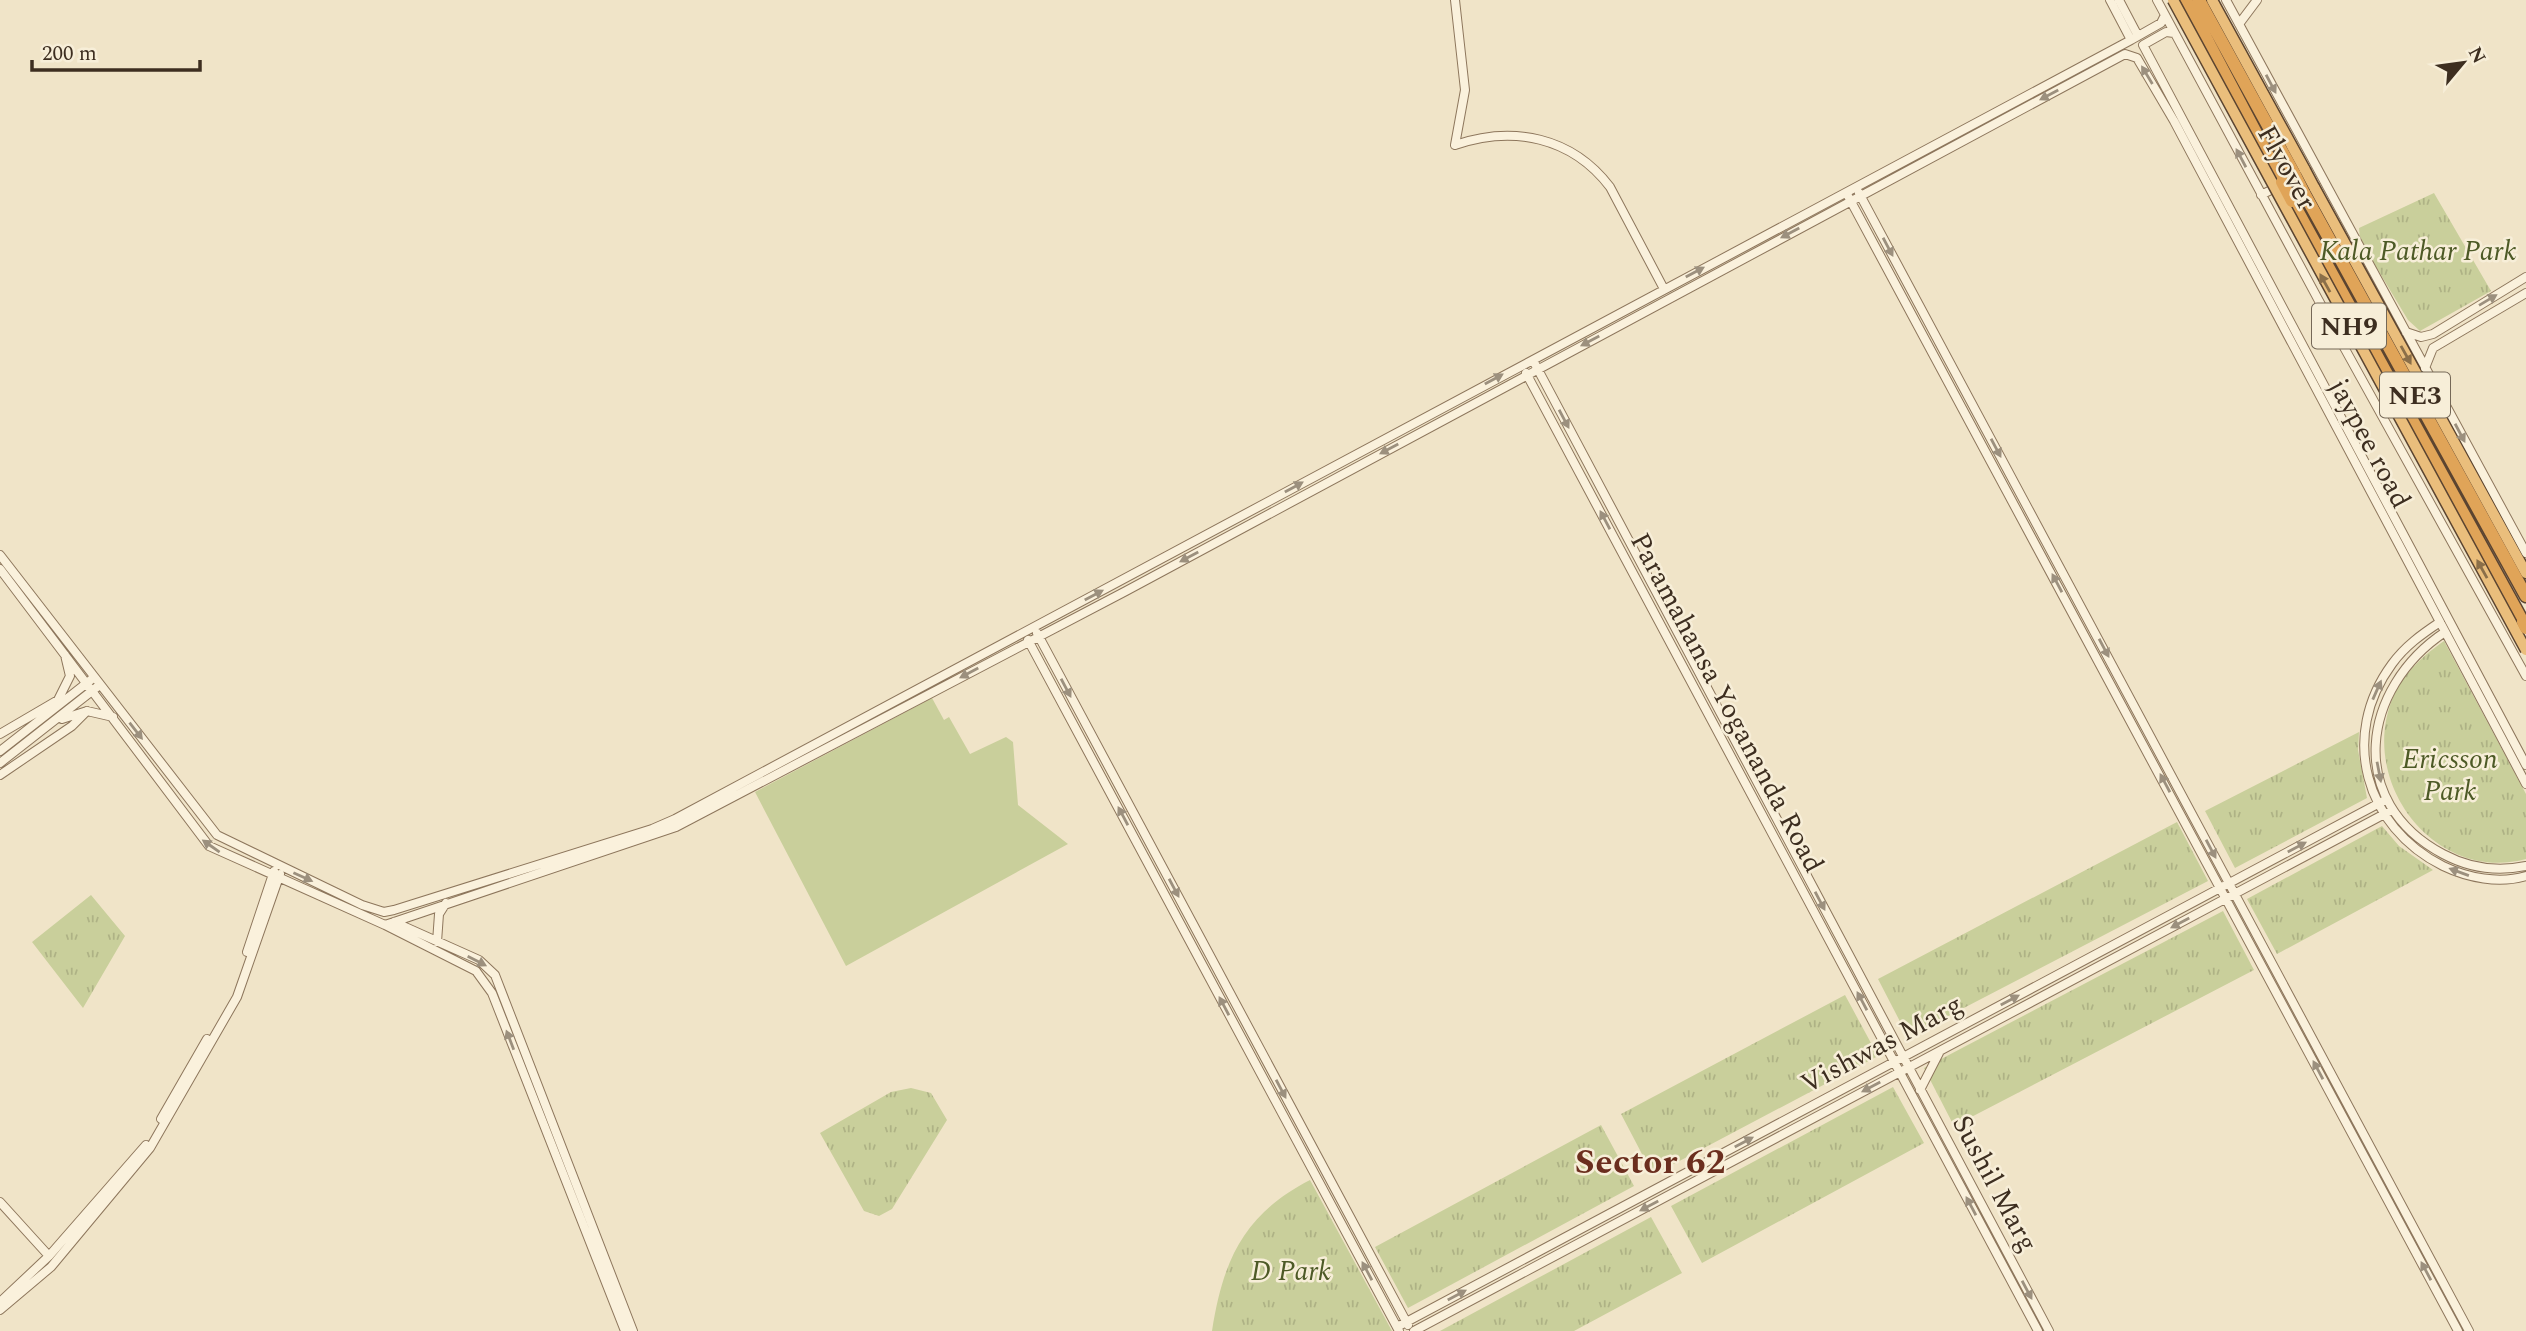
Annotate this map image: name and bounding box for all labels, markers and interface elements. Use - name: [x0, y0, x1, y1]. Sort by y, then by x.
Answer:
- scale bar: [32, 28, 200, 72]
- north arrow: [2428, 28, 2498, 98]
- text: 200 m: [42, 38, 97, 70]
- text: N: [2460, 42, 2493, 69]
- one-way arrow: [2141, 66, 2153, 85]
- one-way arrow: [2265, 75, 2277, 94]
- one-way arrow: [2039, 89, 2058, 101]
- street label: Flyover: [2246, 117, 2328, 218]
- one-way arrow: [2235, 148, 2247, 168]
- one-way arrow: [1780, 227, 1800, 239]
- park label: Kala Pathar Park: [2319, 230, 2517, 273]
- one-way arrow: [1882, 238, 1894, 258]
- one-way arrow: [1686, 267, 1706, 279]
- one-way arrow: [2320, 273, 2332, 293]
- one-way arrow: [2478, 294, 2497, 306]
- road number: NH9: [2312, 304, 2386, 348]
- one-way arrow: [1580, 335, 1599, 347]
- one-way arrow: [2400, 345, 2412, 365]
- street label: jaypee road: [2317, 371, 2422, 516]
- road number: NE3: [2380, 372, 2450, 418]
- one-way arrow: [1485, 373, 1504, 385]
- one-way arrow: [1558, 409, 1570, 429]
- one-way arrow: [2455, 423, 2466, 443]
- one-way arrow: [1990, 438, 2002, 457]
- one-way arrow: [1380, 443, 1399, 455]
- one-way arrow: [1285, 481, 1304, 493]
- one-way arrow: [1599, 510, 1610, 530]
- street label: Paramahansa Yogananda Road: [1618, 525, 1835, 881]
- one-way arrow: [1179, 551, 1199, 563]
- one-way arrow: [2476, 559, 2488, 579]
- one-way arrow: [2051, 573, 2063, 593]
- one-way arrow: [1084, 590, 1104, 601]
- one-way arrow: [2098, 638, 2109, 658]
- one-way arrow: [959, 668, 979, 679]
- one-way arrow: [1060, 678, 1072, 698]
- one-way arrow: [2372, 679, 2383, 700]
- one-way arrow: [129, 722, 144, 740]
- park label: Ericsson Park: [2402, 738, 2498, 813]
- one-way arrow: [2373, 762, 2384, 784]
- one-way arrow: [2159, 774, 2171, 793]
- one-way arrow: [1117, 806, 1128, 826]
- one-way arrow: [202, 839, 221, 853]
- one-way arrow: [2205, 839, 2217, 859]
- one-way arrow: [2287, 841, 2307, 852]
- one-way arrow: [2449, 866, 2470, 877]
- one-way arrow: [293, 871, 313, 883]
- one-way arrow: [1168, 878, 1180, 898]
- one-way arrow: [1814, 892, 1826, 911]
- one-way arrow: [2170, 916, 2190, 928]
- one-way arrow: [468, 955, 488, 967]
- street label: Vishwas Marg: [1793, 983, 1971, 1105]
- one-way arrow: [1856, 992, 1868, 1011]
- one-way arrow: [2000, 994, 2020, 1006]
- one-way arrow: [1219, 995, 1231, 1015]
- one-way arrow: [505, 1029, 516, 1050]
- one-way arrow: [2313, 1060, 2325, 1080]
- one-way arrow: [1275, 1079, 1287, 1098]
- one-way arrow: [1862, 1081, 1881, 1093]
- street label: Sushil Marg: [1941, 1107, 2049, 1260]
- district label: Sector 62: [1575, 1136, 1725, 1189]
- one-way arrow: [1734, 1136, 1754, 1147]
- one-way arrow: [1966, 1196, 1977, 1216]
- one-way arrow: [1639, 1200, 1659, 1211]
- park label: D Park: [1251, 1250, 1331, 1293]
- one-way arrow: [1361, 1261, 1372, 1281]
- one-way arrow: [2420, 1261, 2432, 1281]
- one-way arrow: [2021, 1280, 2033, 1300]
- one-way arrow: [1447, 1289, 1467, 1300]

